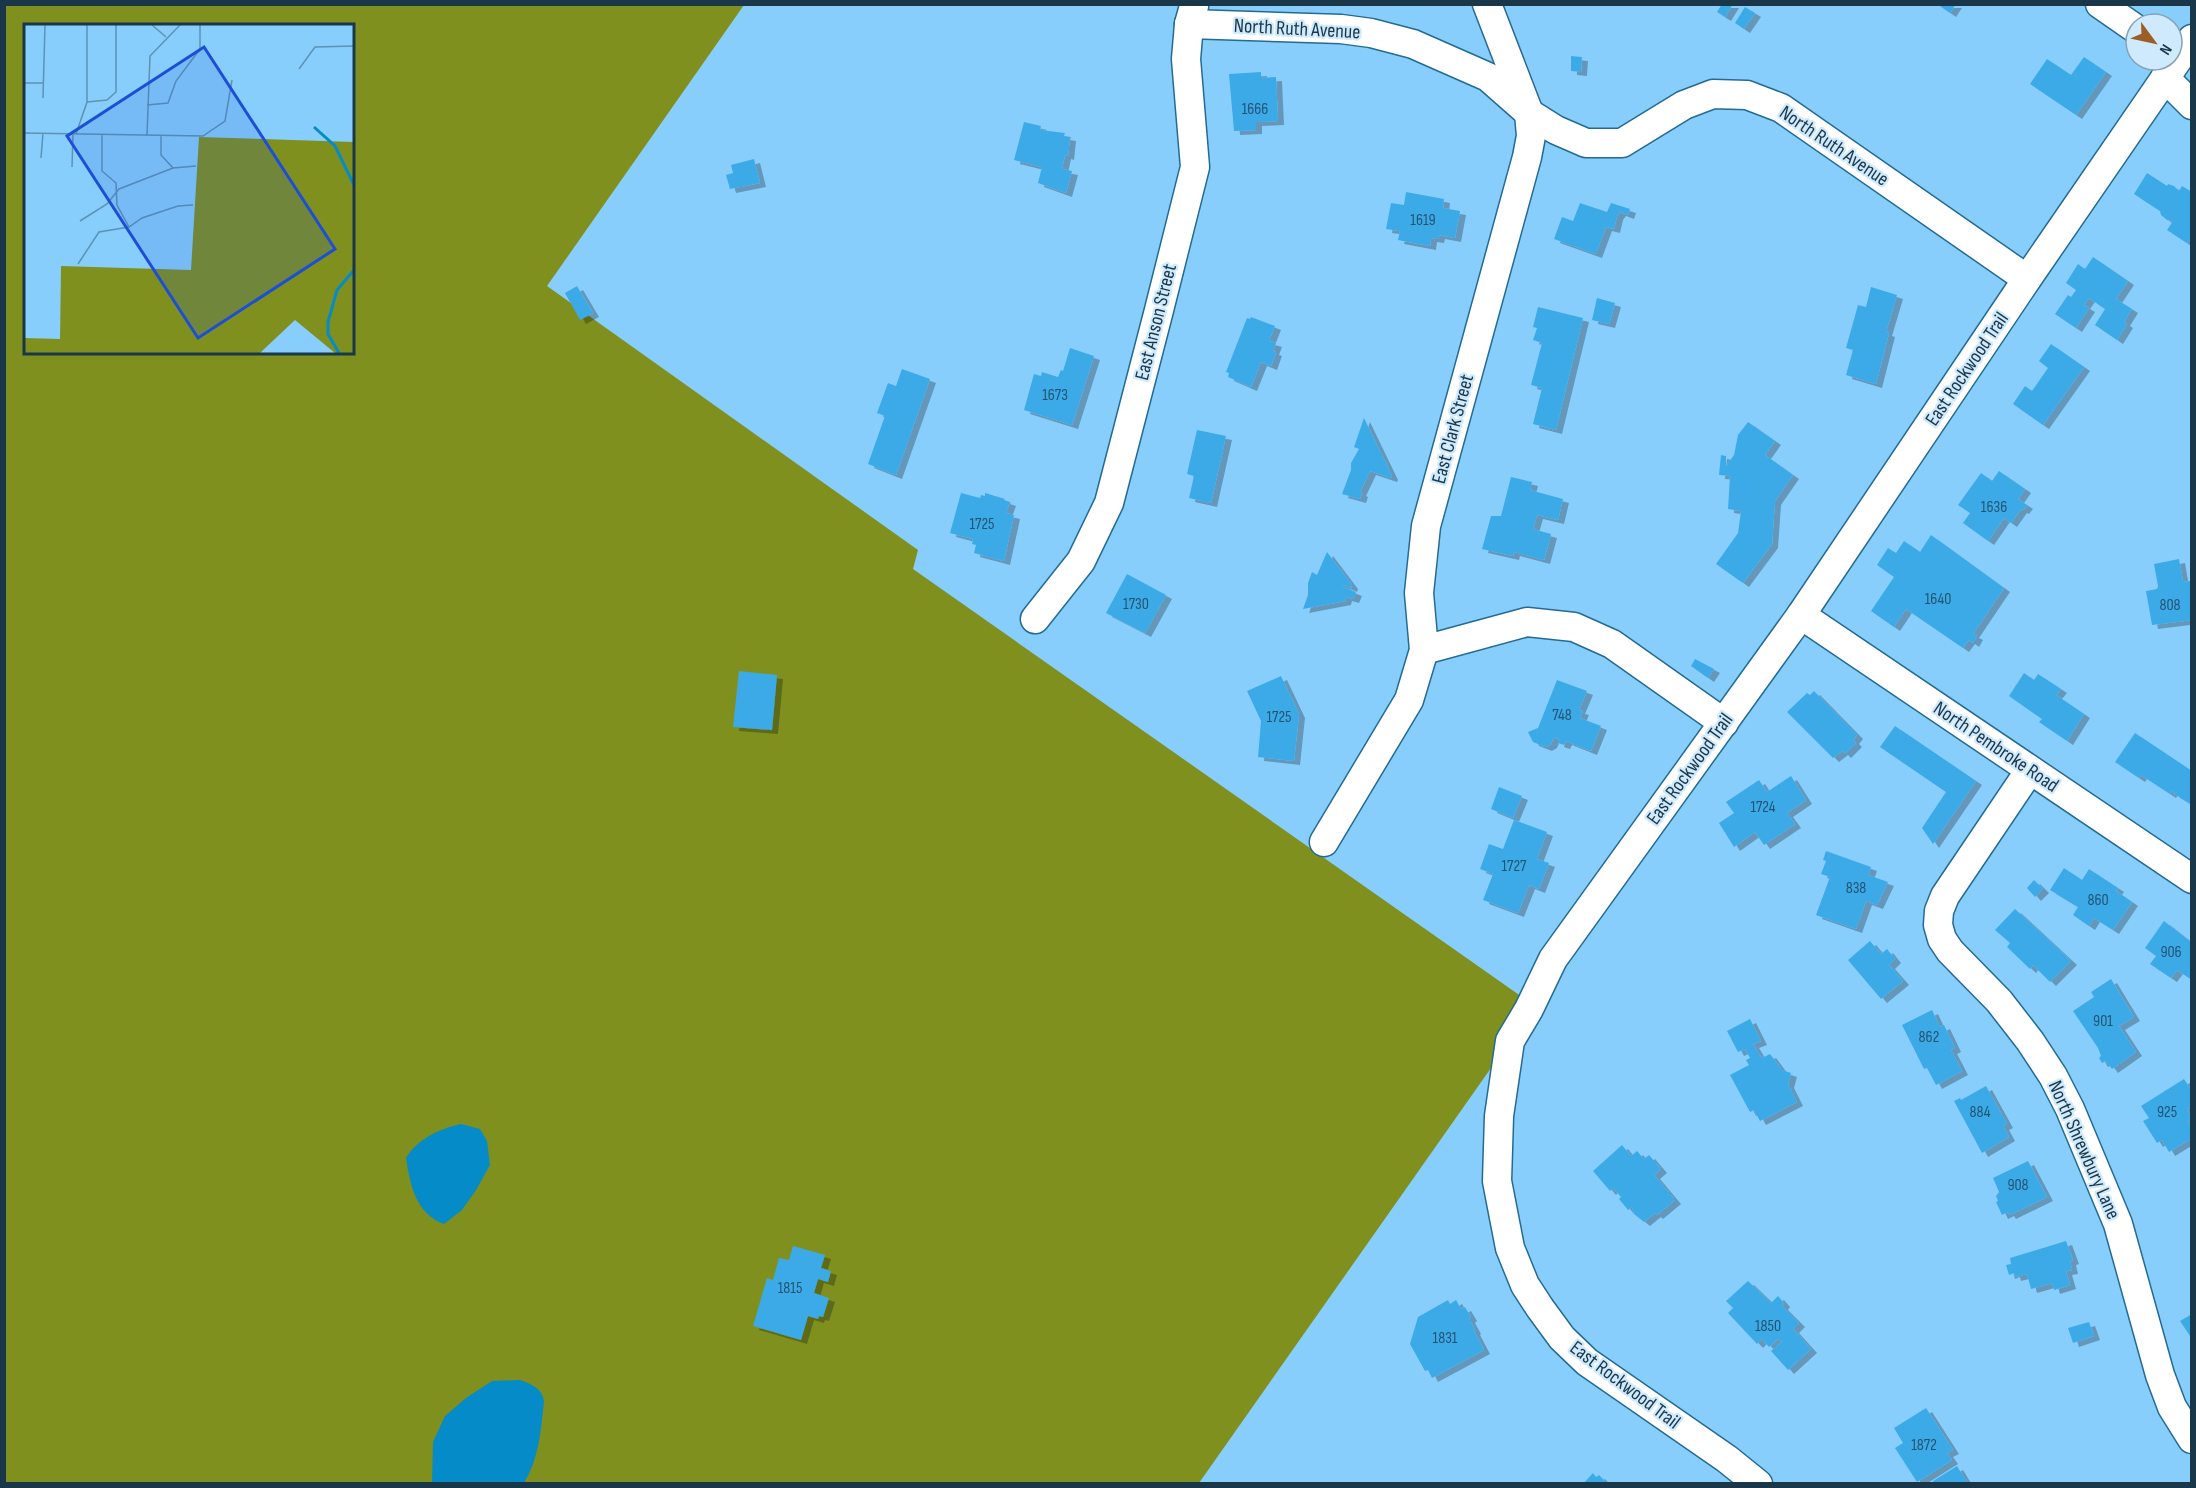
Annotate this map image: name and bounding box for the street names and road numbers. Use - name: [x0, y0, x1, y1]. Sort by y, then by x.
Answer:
- street label: North Ruth Avenue: [1233, 14, 1361, 44]
- street label: North Ruth Avenue: [1775, 101, 1893, 191]
- street label: East Anson Street: [1130, 261, 1182, 383]
- street label: East Rockwood Trail: [1920, 308, 2014, 430]
- street label: East Clark Street: [1427, 372, 1479, 486]
- street label: North Pembroke Road: [1929, 696, 2063, 798]
- street label: East Rockwood Trail: [1642, 709, 1738, 829]
- street label: North Shrewbury Lane: [2043, 1077, 2125, 1223]
- street label: East Rockwood Trail: [1565, 1336, 1685, 1434]

